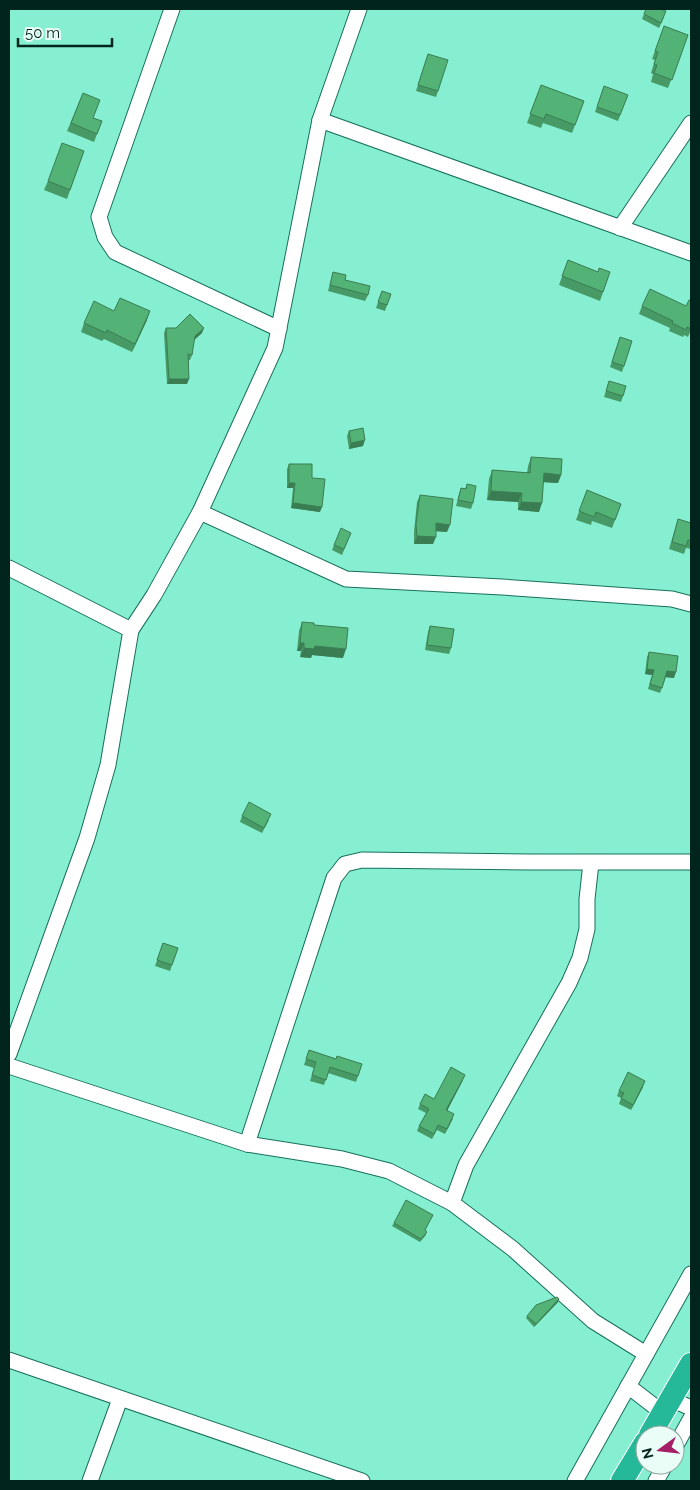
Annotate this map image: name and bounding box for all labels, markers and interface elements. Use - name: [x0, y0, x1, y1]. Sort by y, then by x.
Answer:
- scale bar: [18, 15, 111, 47]
- text: 50 m: [25, 24, 60, 42]
- north arrow: [635, 1425, 685, 1475]
- text: N: [638, 1446, 657, 1461]

